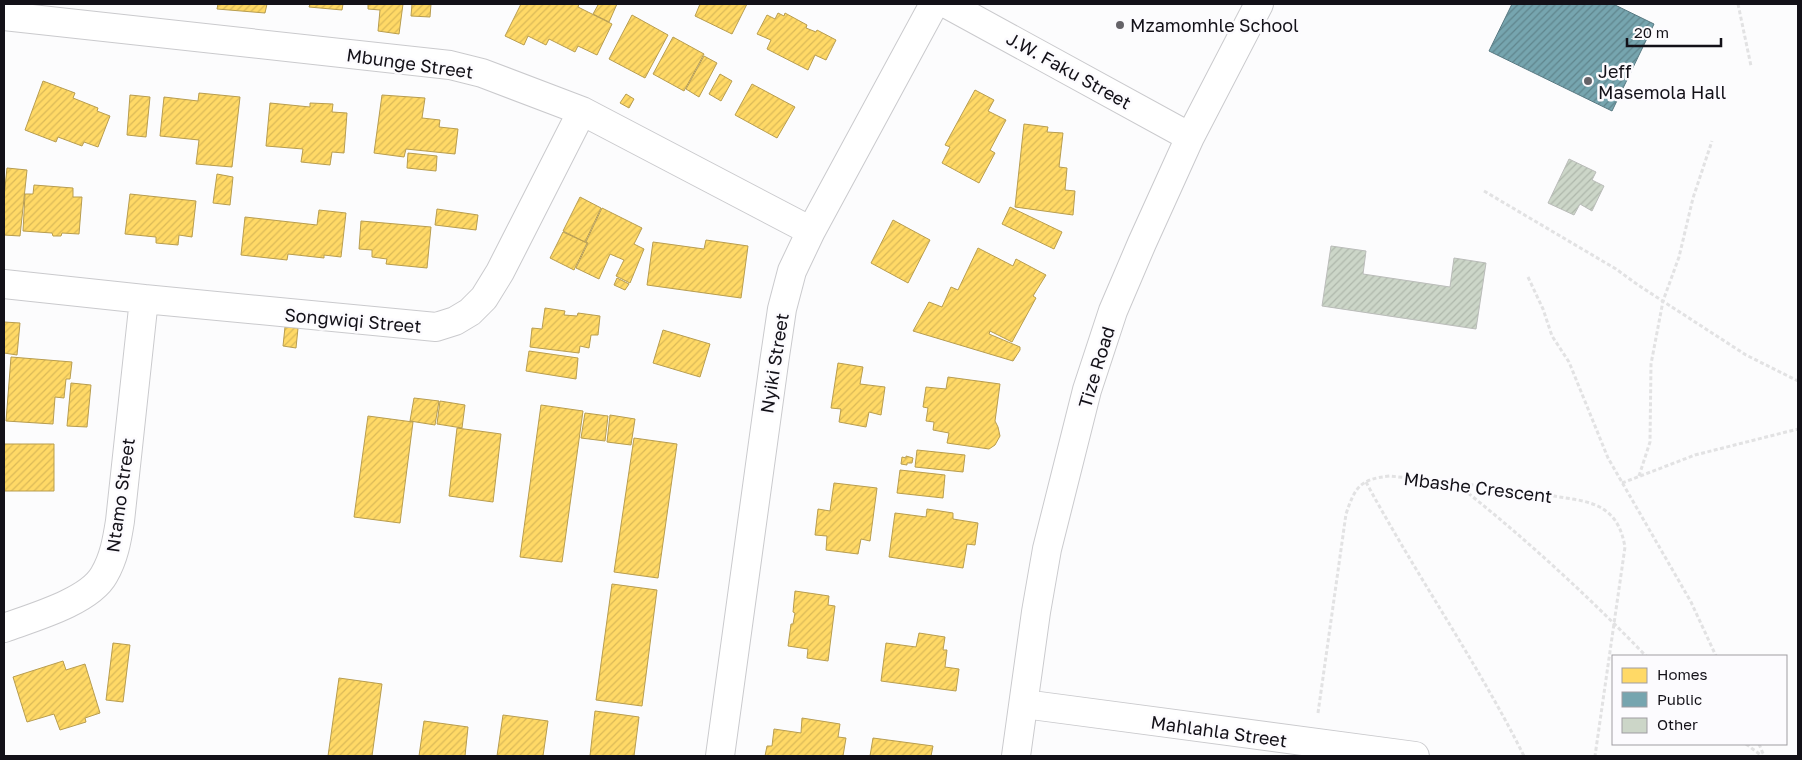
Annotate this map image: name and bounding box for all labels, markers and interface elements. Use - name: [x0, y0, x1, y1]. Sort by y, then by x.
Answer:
- place label: Mzamomhle School: [1130, 14, 1299, 36]
- scale bar: [1627, 15, 1721, 47]
- marker: Mzamomhle School: [1114, 19, 1126, 31]
- text: 20 m: [1634, 23, 1669, 41]
- street label: J.W. Faku Street: [1003, 27, 1135, 113]
- street label: Mbunge Street: [345, 43, 475, 83]
- place label: Jeff Masemola Hall: [1598, 60, 1726, 103]
- marker: Jeff Masemola Hall: [1582, 75, 1594, 87]
- street label: Songwiqi Street: [284, 303, 422, 337]
- street label: Nyiki Street: [755, 311, 793, 415]
- street label: Tize Road: [1073, 324, 1119, 410]
- street label: Ntamo Street: [101, 436, 139, 554]
- street label: Mbashe Crescent: [1402, 467, 1554, 507]
- legend: [1612, 655, 1787, 745]
- text: Homes: [1657, 665, 1707, 683]
- text: Public: [1657, 690, 1702, 708]
- street label: Mahlahla Street: [1149, 711, 1289, 751]
- text: Other: [1657, 715, 1698, 733]

